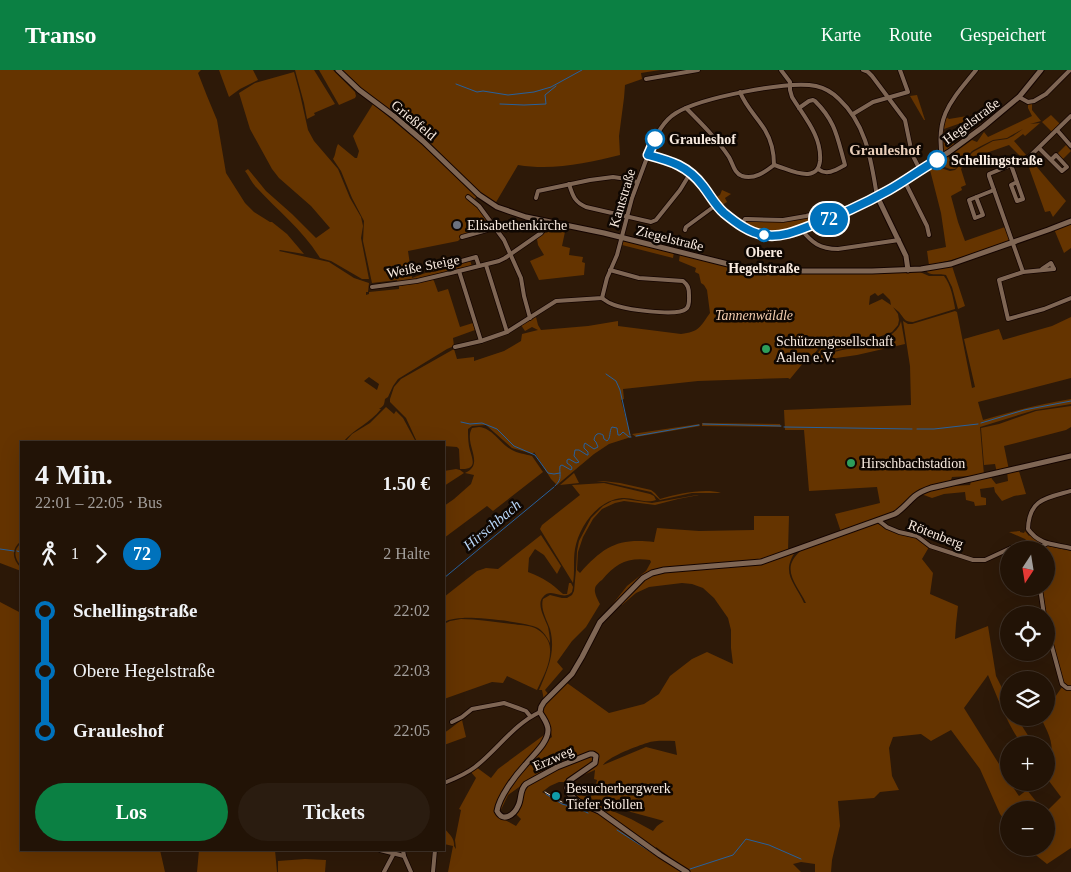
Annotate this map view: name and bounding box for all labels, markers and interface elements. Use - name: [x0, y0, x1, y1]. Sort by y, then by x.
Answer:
- text: Transo: [25, 22, 97, 48]
- text: Karte: [821, 25, 861, 45]
- text: Route: [889, 25, 932, 45]
- text: Gespeichert: [960, 25, 1046, 45]
- street label: Hegelstraße: [940, 95, 1003, 148]
- street label: Grießfeld: [388, 97, 439, 143]
- marker: Grauleshof: [645, 129, 665, 149]
- place label: Grauleshof: [669, 132, 736, 147]
- district label: Grauleshof: [849, 142, 922, 158]
- marker: Schellingstraße: [927, 150, 947, 170]
- place label: Schellingstraße: [951, 153, 1043, 168]
- street label: Kantstraße: [606, 167, 639, 229]
- line badge: 72: [806, 203, 852, 235]
- text: 72: [820, 209, 838, 229]
- place label: Elisabethenkirche: [467, 218, 567, 233]
- marker: Elisabethenkirche: [451, 219, 463, 231]
- street label: Ziegelstraße: [634, 223, 705, 254]
- marker: Obere Hegelstraße: [757, 228, 771, 242]
- place label: Obere Hegelstraße: [728, 245, 800, 276]
- street label: Weiße Steige: [385, 252, 461, 281]
- park label: Tannenwäldle: [715, 308, 793, 323]
- place label: Schützengesellschaft Aalen e.V.: [776, 334, 894, 365]
- marker: Schützengesellschaft Aalen e.V.: [760, 343, 772, 355]
- place label: Hirschbachstadion: [861, 456, 965, 471]
- marker: Hirschbachstadion: [845, 457, 857, 469]
- text: 4 Min.: [35, 459, 113, 490]
- text: 1.50 €: [383, 473, 430, 494]
- text: 22:01 – 22:05 · Bus: [35, 494, 162, 511]
- water label: Hirschbach: [459, 496, 524, 554]
- street label: Rötenberg: [906, 517, 966, 552]
- icon: walk: [35, 540, 63, 568]
- icon: forward: [87, 540, 115, 568]
- north arrow: [1000, 541, 1055, 596]
- map controls: [1000, 541, 1055, 856]
- text: 72: [133, 544, 151, 564]
- text: 1: [71, 545, 79, 562]
- text: 2 Halte: [383, 545, 430, 562]
- text: Schellingstraße: [73, 600, 198, 621]
- text: 22:02: [394, 602, 430, 619]
- button: locate: [1000, 606, 1055, 661]
- text: Obere Hegelstraße: [73, 660, 215, 681]
- text: 22:03: [394, 662, 430, 679]
- button: layers: [1000, 671, 1055, 726]
- text: Grauleshof: [73, 720, 164, 741]
- text: 22:05: [394, 722, 430, 739]
- button: +: [1000, 736, 1055, 791]
- street label: Erzweg: [531, 743, 576, 774]
- place label: Besucherbergwerk Tiefer Stollen: [566, 781, 671, 812]
- button: Los: [35, 783, 228, 841]
- button: Tickets: [238, 783, 430, 841]
- marker: Besucherbergwerk Tiefer Stollen: [550, 790, 562, 802]
- button: −: [1000, 801, 1055, 856]

